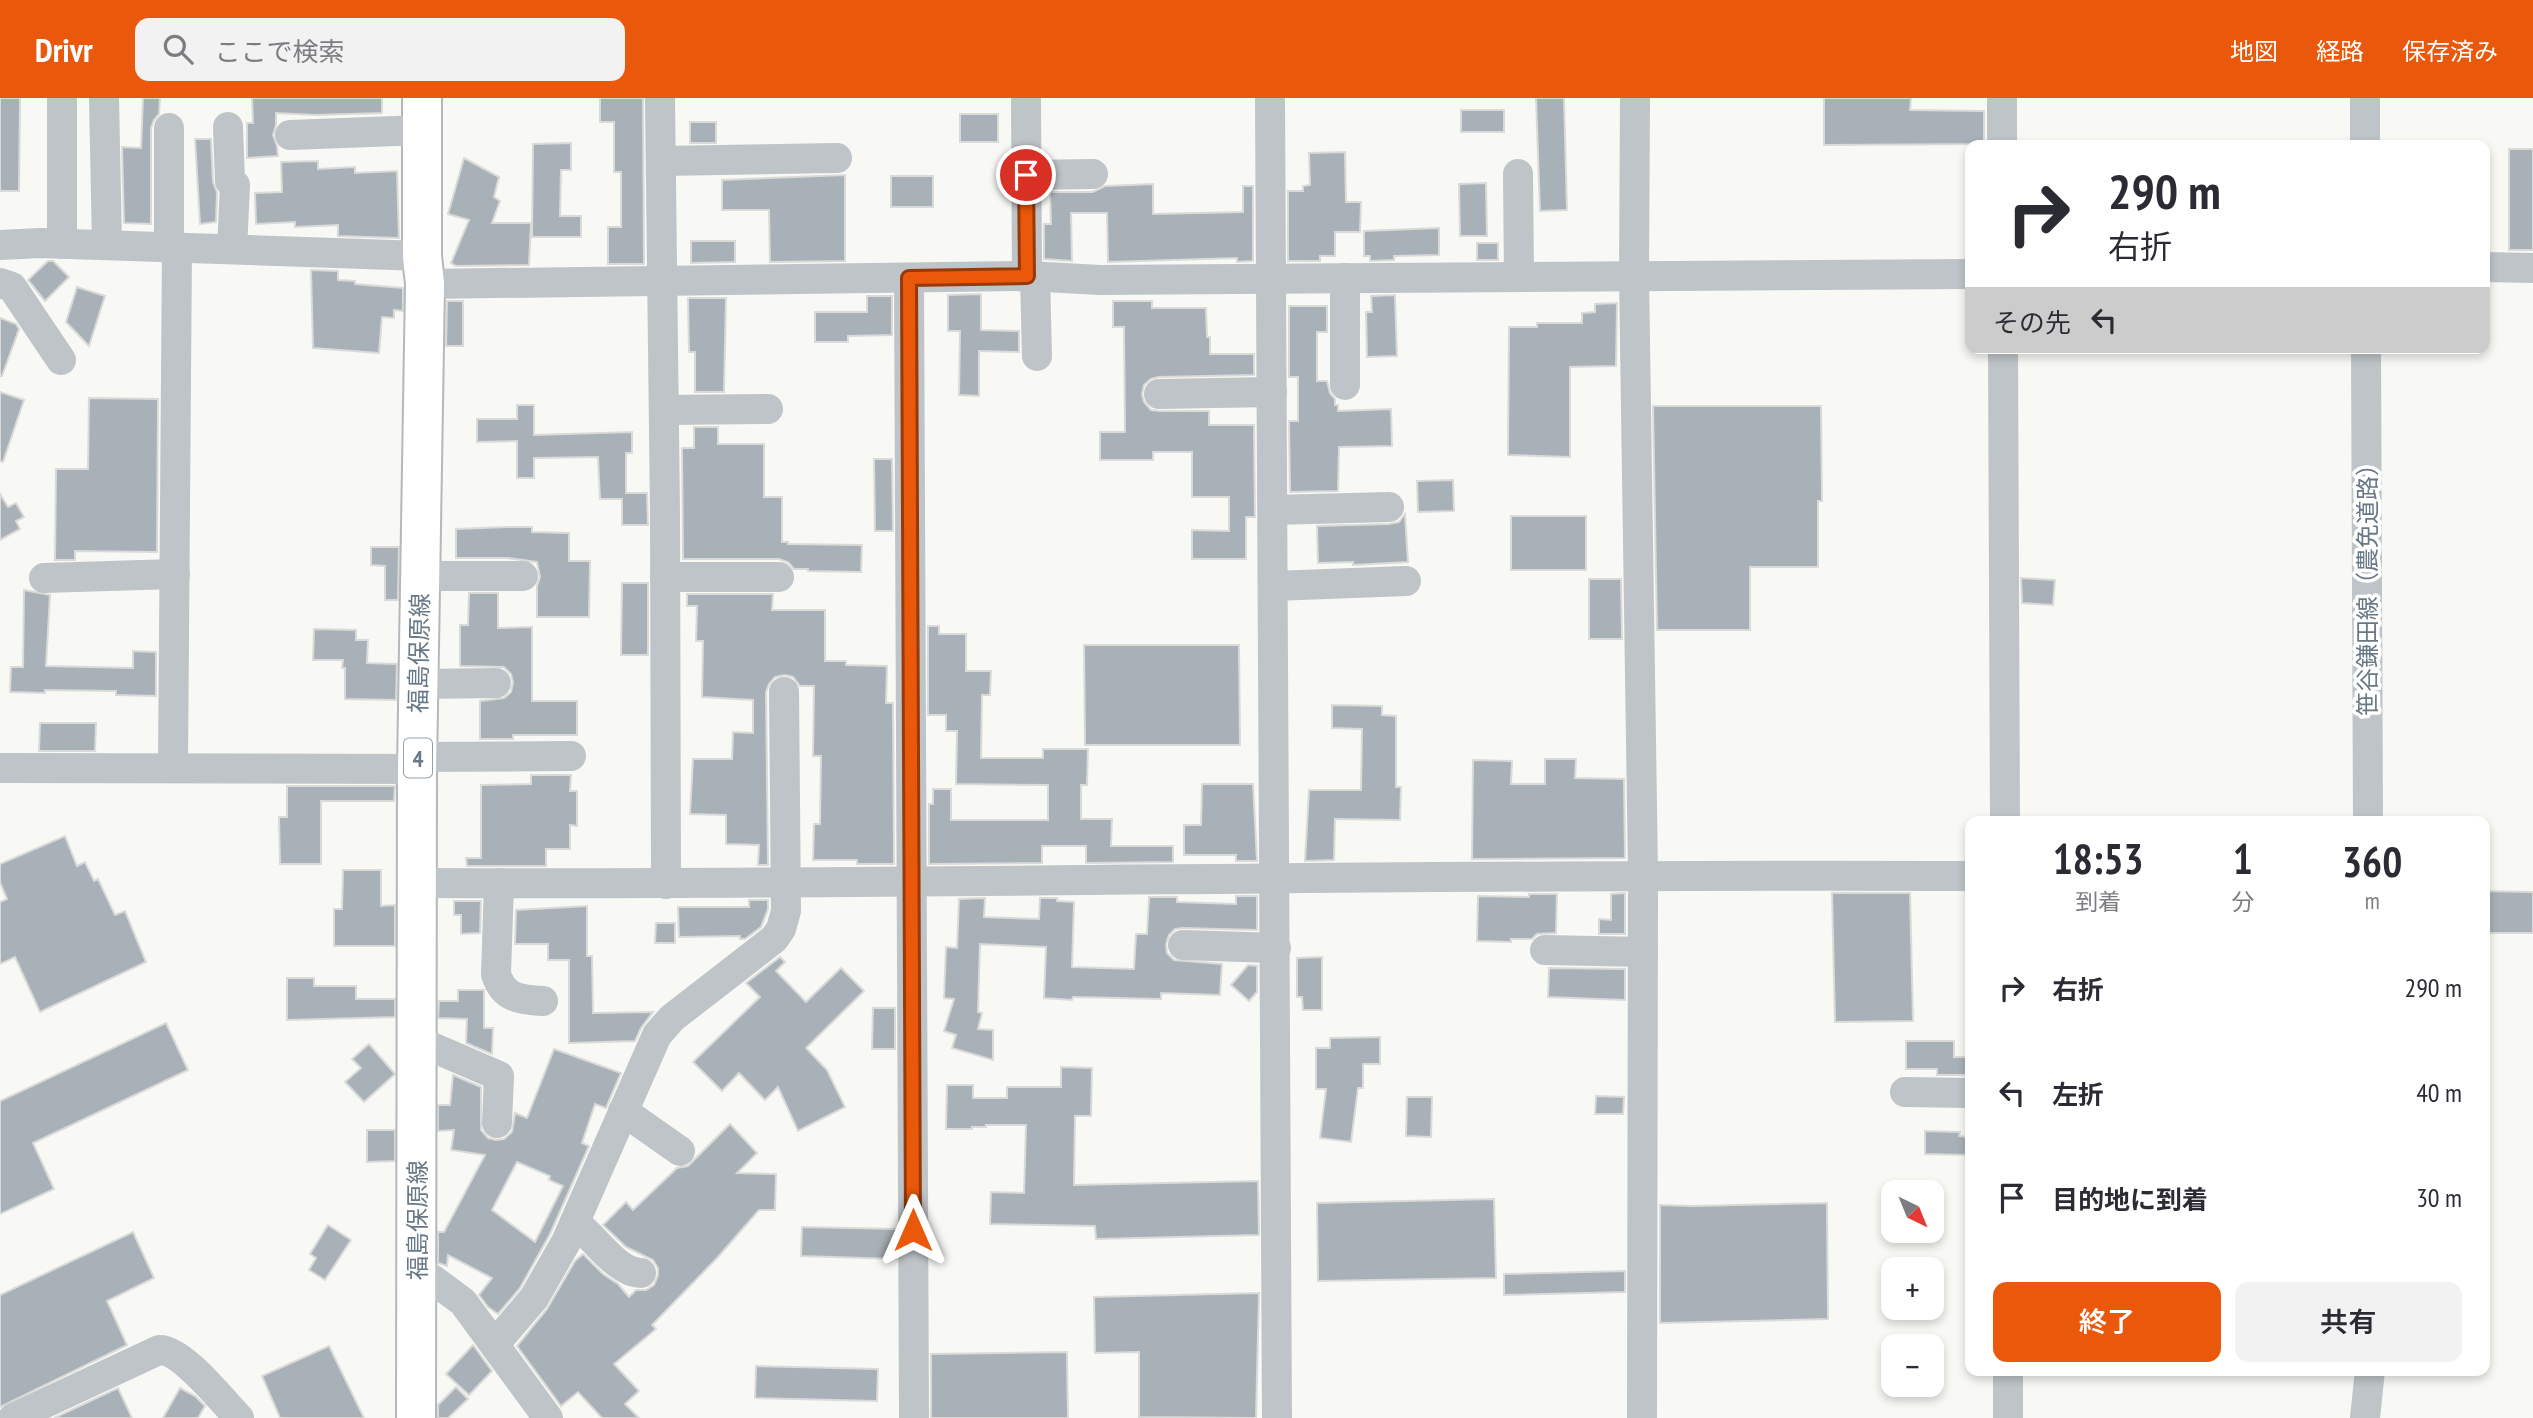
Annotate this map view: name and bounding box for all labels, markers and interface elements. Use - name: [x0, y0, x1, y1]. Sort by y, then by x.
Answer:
- search box: [135, 18, 625, 81]
- text: Drivr: [35, 28, 93, 71]
- icon: search: [159, 30, 197, 68]
- text: ここで検索: [215, 35, 345, 68]
- text: 地図: [2230, 36, 2278, 67]
- text: 経路: [2316, 36, 2364, 67]
- text: 保存済み: [2402, 36, 2498, 67]
- pin: [996, 145, 1056, 205]
- icon: arrive: [1007, 156, 1045, 194]
- text: 290 m: [2108, 159, 2221, 223]
- icon: right: [1993, 168, 2084, 259]
- text: 右折: [2108, 225, 2172, 267]
- icon: left: [2085, 301, 2123, 339]
- text: その先: [1993, 306, 2071, 339]
- street label: 笹谷鎌田線（農免道路）: [2352, 452, 2383, 716]
- street label: 福島保原線: [402, 593, 436, 713]
- road number: 4: [404, 738, 432, 778]
- text: 18:53: [2053, 831, 2144, 886]
- text: 1: [2233, 831, 2253, 886]
- text: 360: [2342, 834, 2402, 889]
- text: m: [2365, 886, 2380, 915]
- text: 到着: [2075, 887, 2121, 916]
- text: 分: [2231, 887, 2254, 916]
- icon: right: [1993, 969, 2031, 1007]
- text: 290 m: [2404, 971, 2462, 1004]
- text: 右折: [2052, 973, 2104, 1006]
- icon: left: [1993, 1074, 2031, 1112]
- text: 40 m: [2416, 1076, 2462, 1109]
- text: 左折: [2052, 1078, 2104, 1111]
- street label: 福島保原線: [402, 1160, 433, 1280]
- icon: arrive: [1993, 1179, 2031, 1217]
- north arrow: [1881, 1180, 1944, 1242]
- map controls: [1881, 1180, 1944, 1397]
- text: 30 m: [2416, 1181, 2462, 1214]
- text: 目的地に到着: [2052, 1183, 2208, 1216]
- position arrow: [876, 1193, 950, 1267]
- button: +: [1881, 1257, 1944, 1320]
- button: 終了: [1993, 1282, 2221, 1362]
- button: 共有: [2235, 1282, 2462, 1362]
- button: −: [1881, 1334, 1944, 1397]

